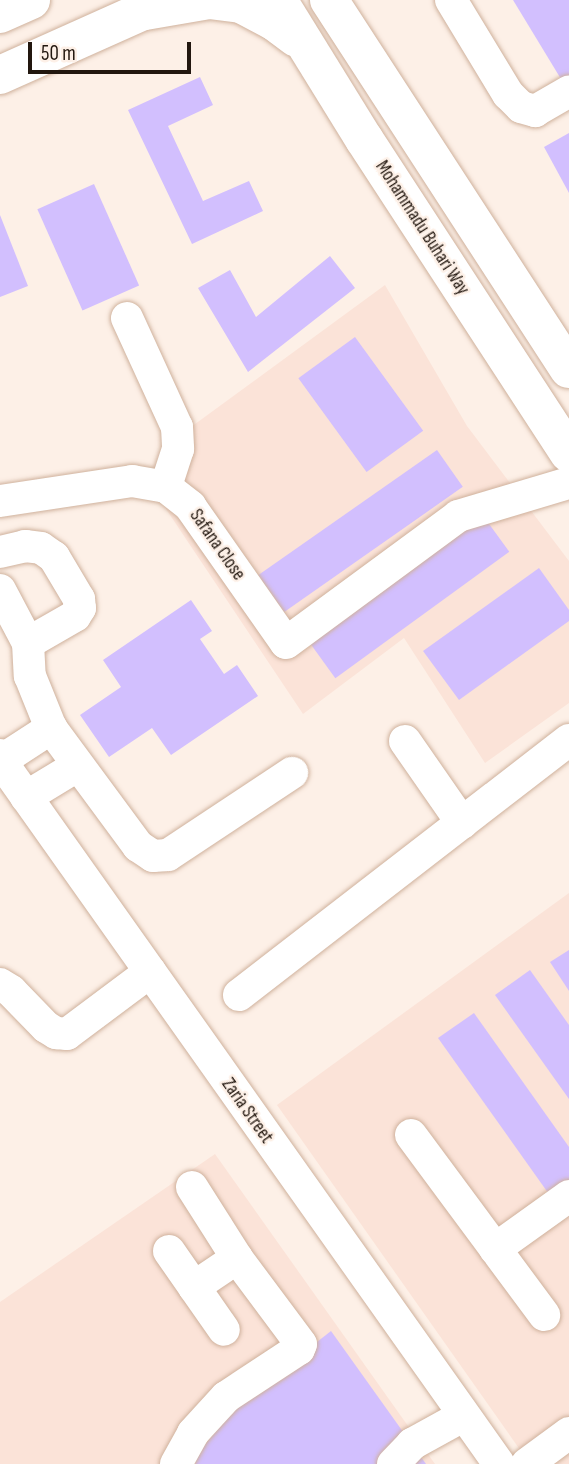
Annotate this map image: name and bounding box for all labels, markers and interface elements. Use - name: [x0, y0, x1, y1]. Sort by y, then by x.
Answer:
- scale bar: [32, 28, 194, 72]
- text: 50 m: [41, 41, 76, 66]
- street label: Mohammadu Buhari Way: [370, 157, 474, 299]
- street label: Safana Close: [184, 505, 250, 585]
- street label: Zaria Street: [216, 1074, 278, 1148]

